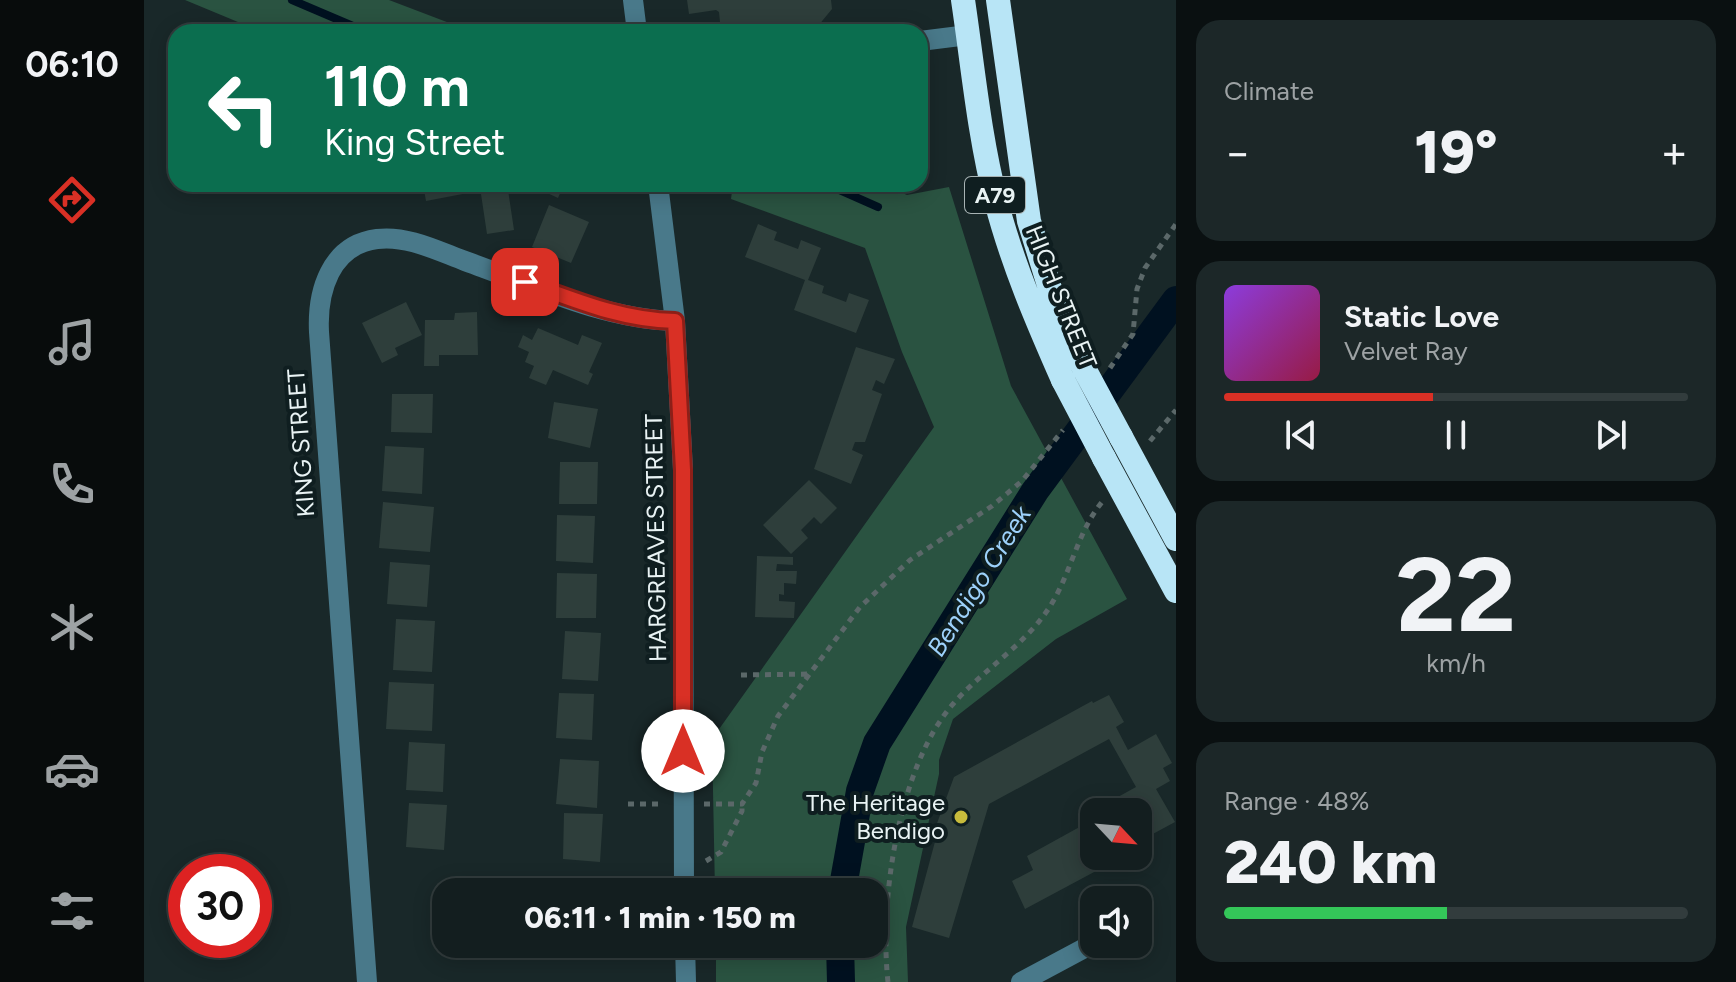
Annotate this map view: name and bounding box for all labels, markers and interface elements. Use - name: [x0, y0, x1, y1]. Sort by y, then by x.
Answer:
- text: 06:10: [25, 43, 119, 86]
- text: 110 m: [324, 53, 470, 120]
- icon: left: [192, 56, 296, 160]
- text: Climate: [1224, 75, 1314, 107]
- text: 19°: [1414, 116, 1498, 188]
- text: King Street: [324, 121, 505, 164]
- text: −: [1224, 126, 1251, 179]
- text: +: [1661, 126, 1688, 179]
- icon: directions: [44, 172, 100, 228]
- road number: A79: [965, 177, 1025, 213]
- street label: HIGH STREET: [1020, 221, 1103, 372]
- pin: [491, 248, 559, 316]
- icon: arrive: [503, 260, 547, 304]
- text: Static Love: [1344, 298, 1499, 335]
- icon: music: [44, 314, 100, 370]
- text: Velvet Ray: [1344, 335, 1468, 367]
- street label: KING STREET: [281, 368, 320, 518]
- icon: previous: [1279, 413, 1323, 457]
- icon: pause: [1434, 413, 1478, 457]
- icon: next: [1589, 413, 1633, 457]
- street label: HARGREAVES STREET: [639, 414, 672, 662]
- icon: phone: [44, 456, 100, 512]
- water label: Bendigo Creek: [920, 499, 1039, 662]
- text: 22: [1396, 532, 1516, 657]
- icon: climate: [44, 599, 100, 655]
- text: km/h: [1426, 647, 1486, 679]
- position arrow: [641, 709, 725, 793]
- icon: car: [44, 741, 100, 797]
- text: Range · 48%: [1224, 785, 1370, 817]
- place label: The Heritage Bendigo: [806, 788, 945, 845]
- north arrow: [1080, 798, 1152, 870]
- map controls: [1080, 798, 1152, 958]
- marker: The Heritage Bendigo: [952, 808, 970, 826]
- text: 240 km: [1224, 826, 1437, 898]
- speed limit sign: 30: [168, 854, 272, 958]
- icon: filters: [44, 883, 100, 939]
- button: sound: [1080, 886, 1152, 958]
- text: 06:11 · 1 min · 150 m: [524, 899, 796, 936]

